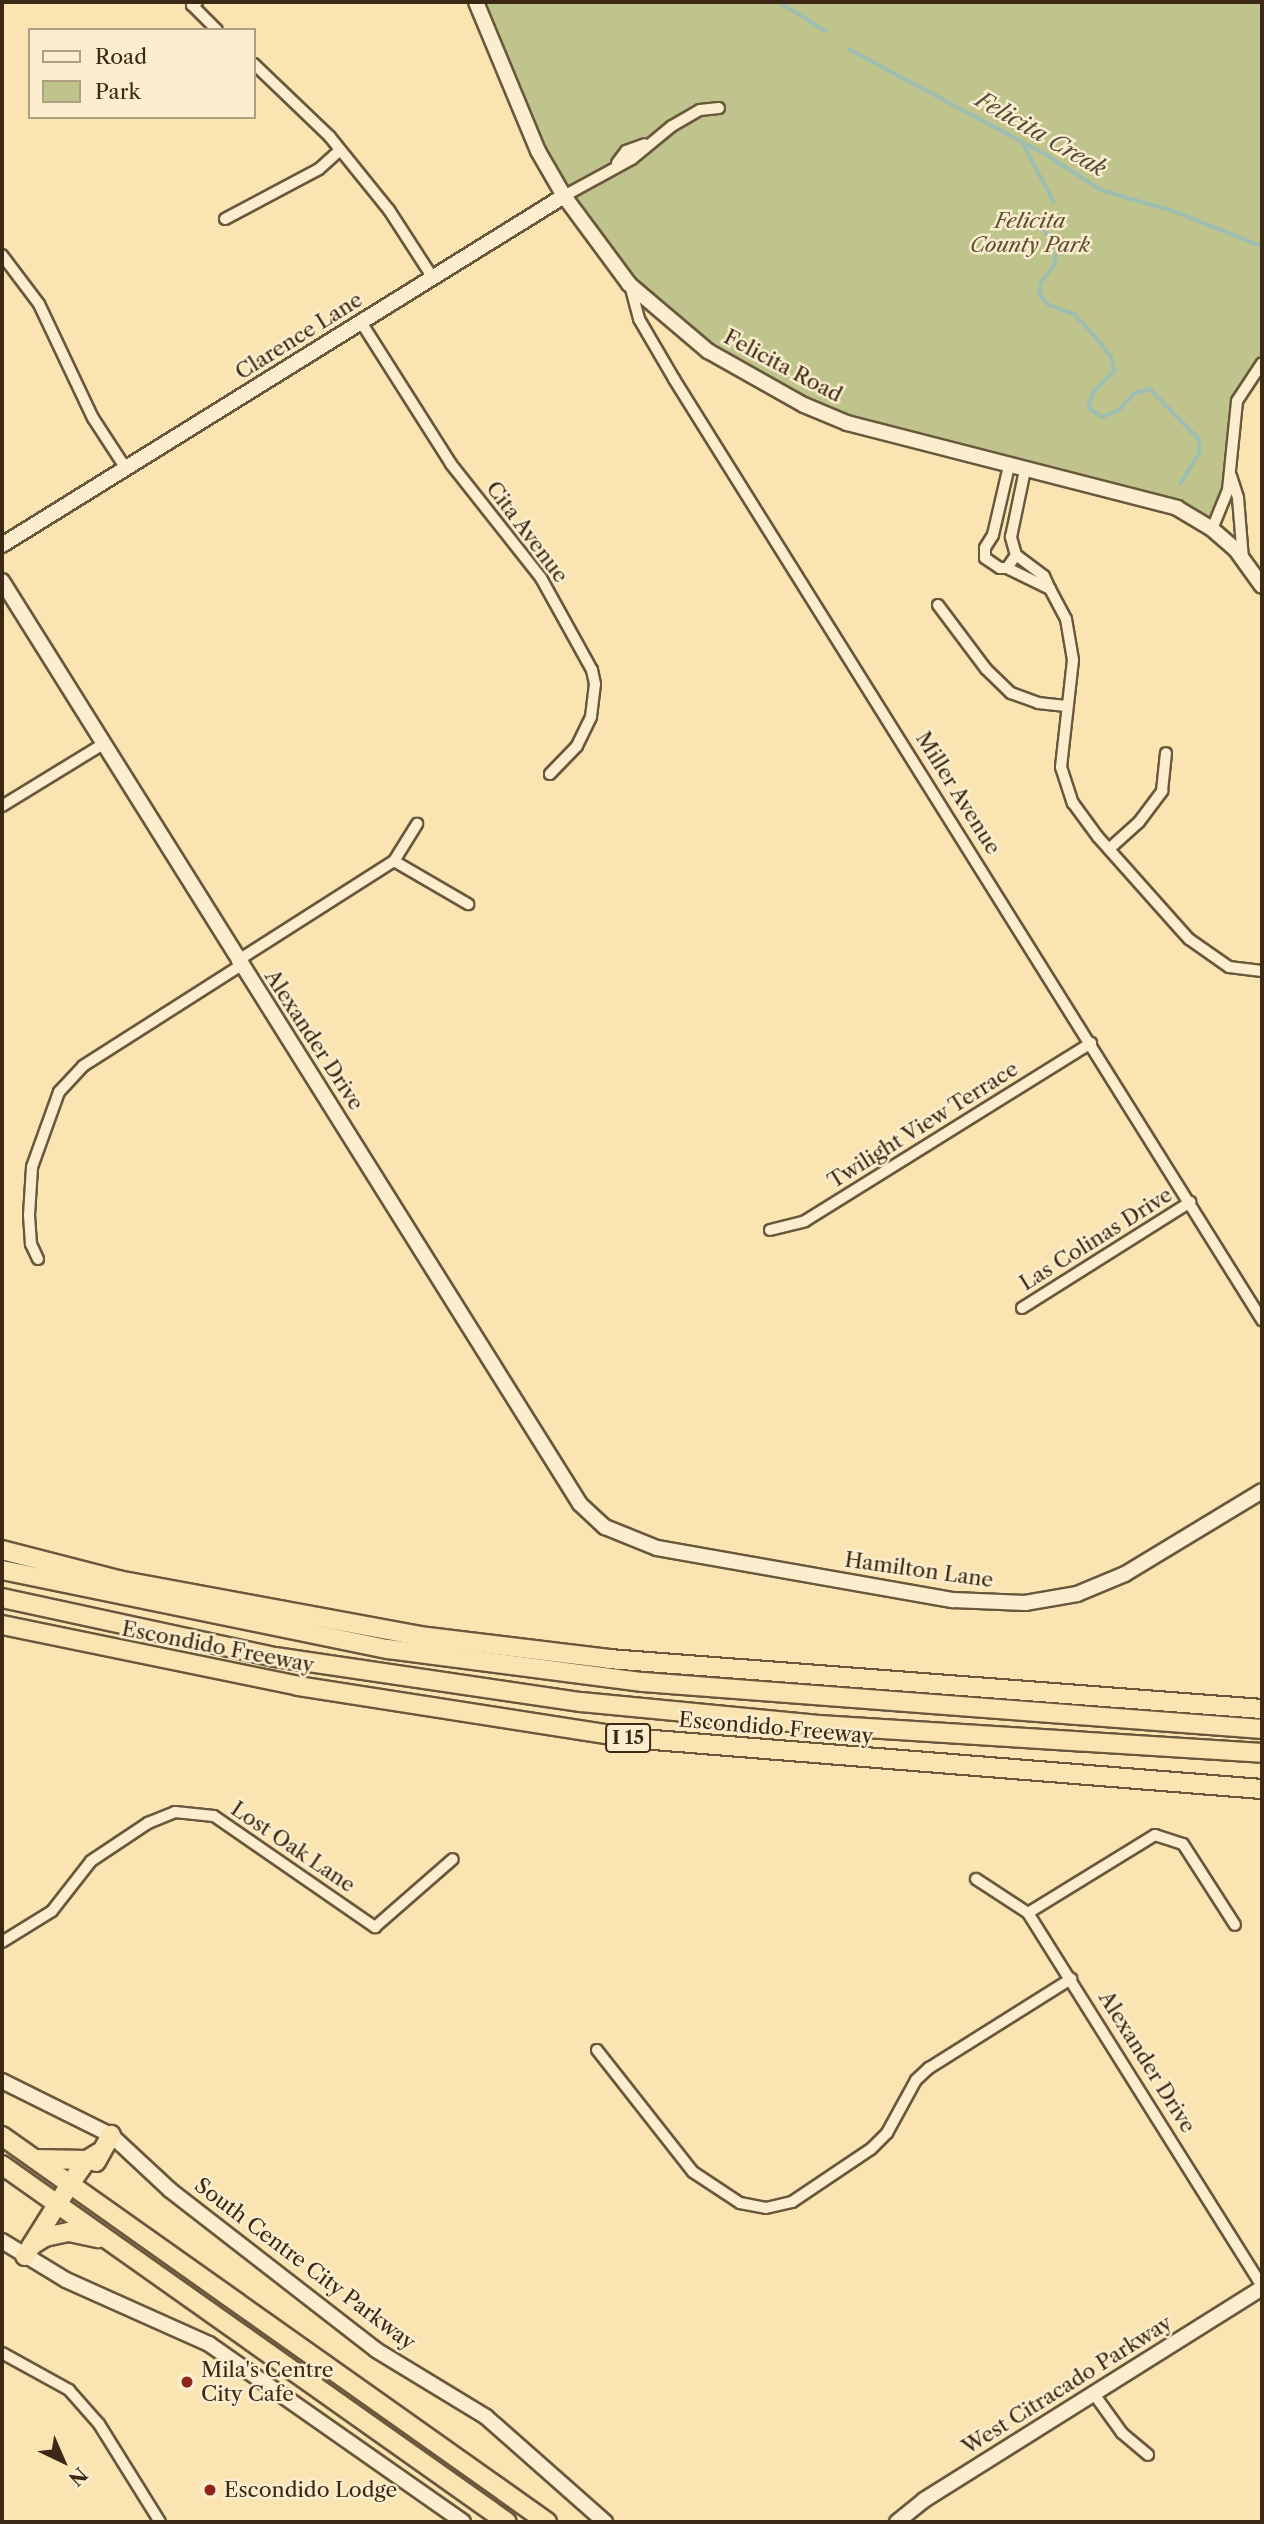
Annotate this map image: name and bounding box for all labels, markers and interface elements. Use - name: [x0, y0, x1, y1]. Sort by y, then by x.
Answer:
- legend: [28, 28, 256, 119]
- text: Road: [95, 44, 147, 69]
- text: Park: [95, 79, 141, 104]
- water label: Felicita Creak: [971, 86, 1111, 182]
- park label: Felicita County Park: [970, 208, 1090, 258]
- street label: Clarence Lane: [231, 287, 367, 385]
- street label: Felicita Road: [719, 324, 847, 408]
- street label: Cita Avenue: [480, 476, 574, 588]
- street label: Miller Avenue: [910, 727, 1006, 859]
- street label: Alexander Drive: [259, 965, 369, 1115]
- street label: Twilight View Terrace: [822, 1056, 1024, 1194]
- street label: Las Colinas Drive: [1015, 1182, 1177, 1296]
- street label: Hamilton Lane: [843, 1547, 995, 1593]
- street label: Escondido Freeway: [120, 1616, 316, 1678]
- street label: Escondido Freeway: [678, 1707, 874, 1749]
- road number: I 15: [604, 1722, 652, 1754]
- street label: Lost Oak Lane: [226, 1796, 360, 1898]
- street label: Alexander Drive: [1093, 1986, 1201, 2138]
- street label: South Centre City Parkway: [189, 2173, 421, 2355]
- street label: West Citracado Parkway: [958, 2310, 1176, 2460]
- place label: Mila's Centre City Cafe: [201, 2357, 334, 2407]
- marker: Mila's Centre City Cafe: [179, 2374, 195, 2390]
- north arrow: [28, 2426, 98, 2496]
- text: N: [64, 2462, 92, 2490]
- place label: Escondido Lodge: [224, 2477, 397, 2503]
- marker: Escondido Lodge: [202, 2482, 218, 2498]

